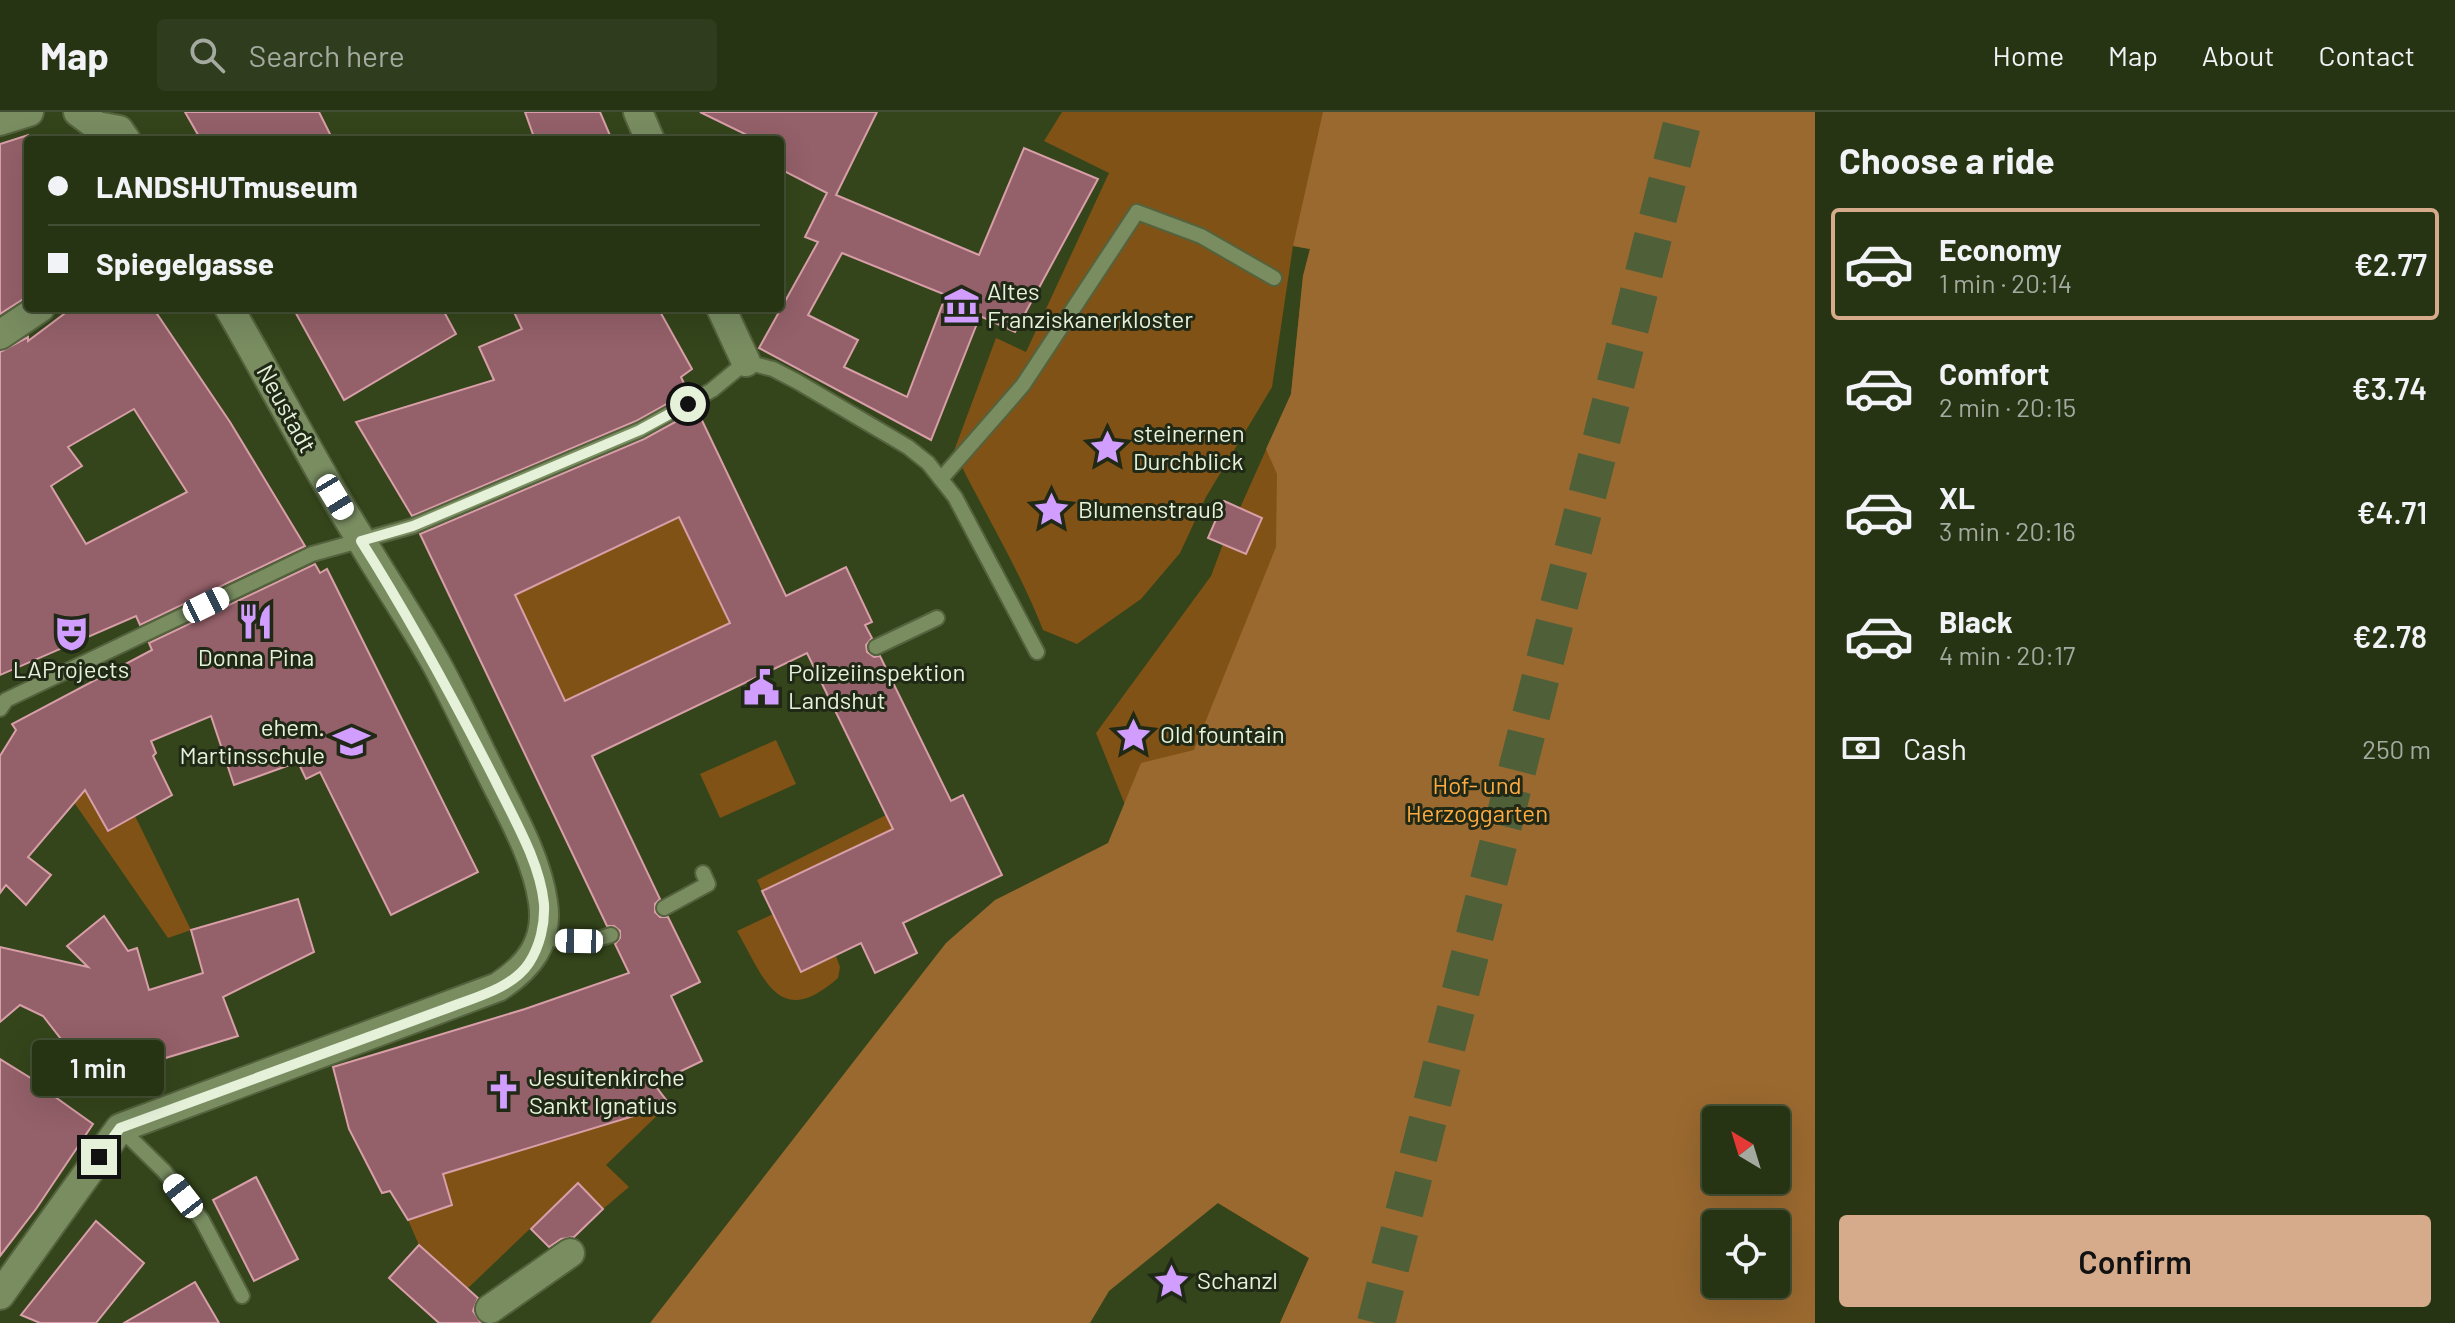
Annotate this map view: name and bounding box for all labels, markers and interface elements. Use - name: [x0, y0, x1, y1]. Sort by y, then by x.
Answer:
- search box: [157, 19, 717, 91]
- text: Map: [40, 32, 109, 78]
- icon: search: [185, 33, 229, 77]
- text: Search here: [249, 37, 405, 73]
- text: Home: [1993, 38, 2064, 72]
- text: Map: [2108, 38, 2158, 72]
- text: About: [2202, 38, 2274, 72]
- text: Contact: [2318, 38, 2415, 72]
- text: Choose a ride: [1839, 138, 2055, 181]
- text: LANDSHUTmuseum: [96, 168, 358, 204]
- icon: car: [1843, 228, 1915, 300]
- text: Economy: [1939, 231, 2062, 267]
- text: Spiegelgasse: [96, 245, 274, 281]
- text: €2.77: [2354, 246, 2427, 282]
- text: 1 min · 20:14: [1939, 267, 2072, 298]
- place label: Altes Franziskanerkloster: [987, 276, 1193, 333]
- museum icon: Altes Franziskanerkloster: [942, 287, 980, 325]
- icon: car: [1843, 352, 1915, 424]
- text: Comfort: [1939, 355, 2049, 391]
- street label: Neustadt: [251, 359, 323, 457]
- text: €3.74: [2352, 370, 2427, 406]
- route start: [670, 386, 706, 422]
- text: 2 min · 20:15: [1939, 391, 2076, 422]
- place label: steinernen Durchblick: [1133, 418, 1245, 475]
- place icon: steinernen Durchblick: [1088, 429, 1126, 467]
- car: [312, 470, 358, 524]
- icon: car: [1843, 476, 1915, 548]
- text: XL: [1939, 479, 1975, 515]
- place icon: Blumenstrauß: [1033, 491, 1071, 529]
- place label: Blumenstrauß: [1078, 494, 1224, 523]
- text: €4.71: [2357, 494, 2427, 530]
- text: 3 min · 20:16: [1939, 515, 2076, 546]
- car: [179, 584, 233, 626]
- icon: car: [1843, 600, 1915, 672]
- restaurant icon: Donna Pina: [237, 602, 275, 640]
- text: Black: [1939, 603, 2013, 639]
- theatre icon: LAProjects: [52, 614, 90, 652]
- text: €2.78: [2353, 618, 2427, 654]
- text: 4 min · 20:17: [1939, 639, 2075, 670]
- place label: Donna Pina: [198, 642, 314, 671]
- place label: LAProjects: [13, 654, 129, 683]
- place label: Polizeiinspektion Landshut: [788, 657, 965, 714]
- public building icon: Polizeiinspektion Landshut: [743, 668, 781, 706]
- place label: ehem. Martinsschule: [179, 712, 325, 769]
- place icon: Old fountain: [1115, 716, 1153, 754]
- place label: Old fountain: [1160, 719, 1285, 748]
- school or university icon: ehem. Martinsschule: [332, 723, 370, 761]
- icon: cash: [1839, 726, 1883, 770]
- text: Cash: [1903, 730, 1967, 766]
- text: 250 m: [2362, 733, 2431, 764]
- park label: Hof- und Herzoggarten: [1406, 770, 1548, 827]
- car: [555, 929, 603, 953]
- callout: 1 min: [33, 1041, 165, 1097]
- text: 1 min: [70, 1052, 126, 1083]
- place label: Jesuitenkirche Sankt Ignatius: [529, 1062, 685, 1119]
- church icon: Jesuitenkirche Sankt Ignatius: [484, 1073, 522, 1111]
- north arrow: [1702, 1106, 1790, 1194]
- map controls: [1702, 1106, 1790, 1298]
- route end: [81, 1139, 117, 1175]
- car: [159, 1170, 207, 1222]
- button: locate: [1702, 1210, 1790, 1298]
- button: Confirm: [1839, 1215, 2431, 1307]
- place icon: Schanzl: [1152, 1262, 1190, 1300]
- place label: Schanzl: [1197, 1265, 1278, 1294]

